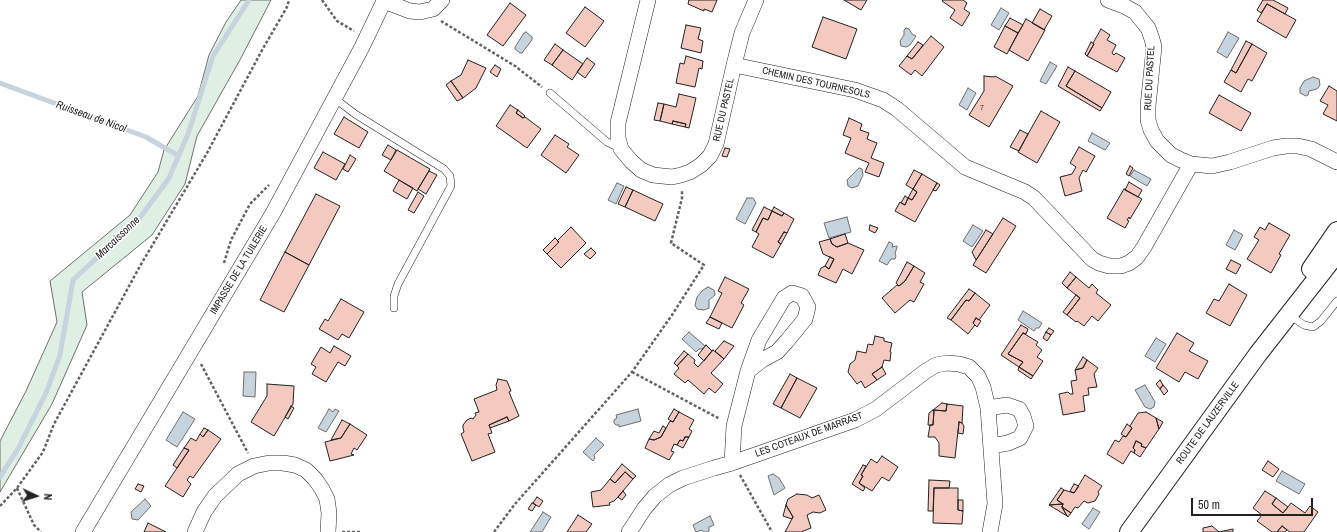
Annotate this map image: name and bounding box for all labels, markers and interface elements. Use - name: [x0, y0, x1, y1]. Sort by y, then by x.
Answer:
- street label: RUE DU PASTEL: [1142, 45, 1158, 111]
- street label: CHEMIN DES TOURNESOLS: [761, 65, 871, 101]
- street label: RUE DU PASTEL: [711, 77, 737, 143]
- water label: Ruisseau de Nicol: [54, 98, 128, 136]
- house number: 7: [980, 103, 984, 113]
- water label: Marcaissonne: [93, 214, 143, 262]
- street label: IMPASSE DE LA TUILERIE: [208, 224, 270, 316]
- street label: ROUTE DE LAUZERVILLE: [1174, 379, 1242, 467]
- street label: LES COTEAUX DE MARRAST: [754, 410, 864, 460]
- north arrow: [16, 476, 56, 516]
- scale bar: [1193, 490, 1315, 516]
- text: N: [41, 493, 55, 501]
- text: 50 m: [1198, 497, 1220, 513]

